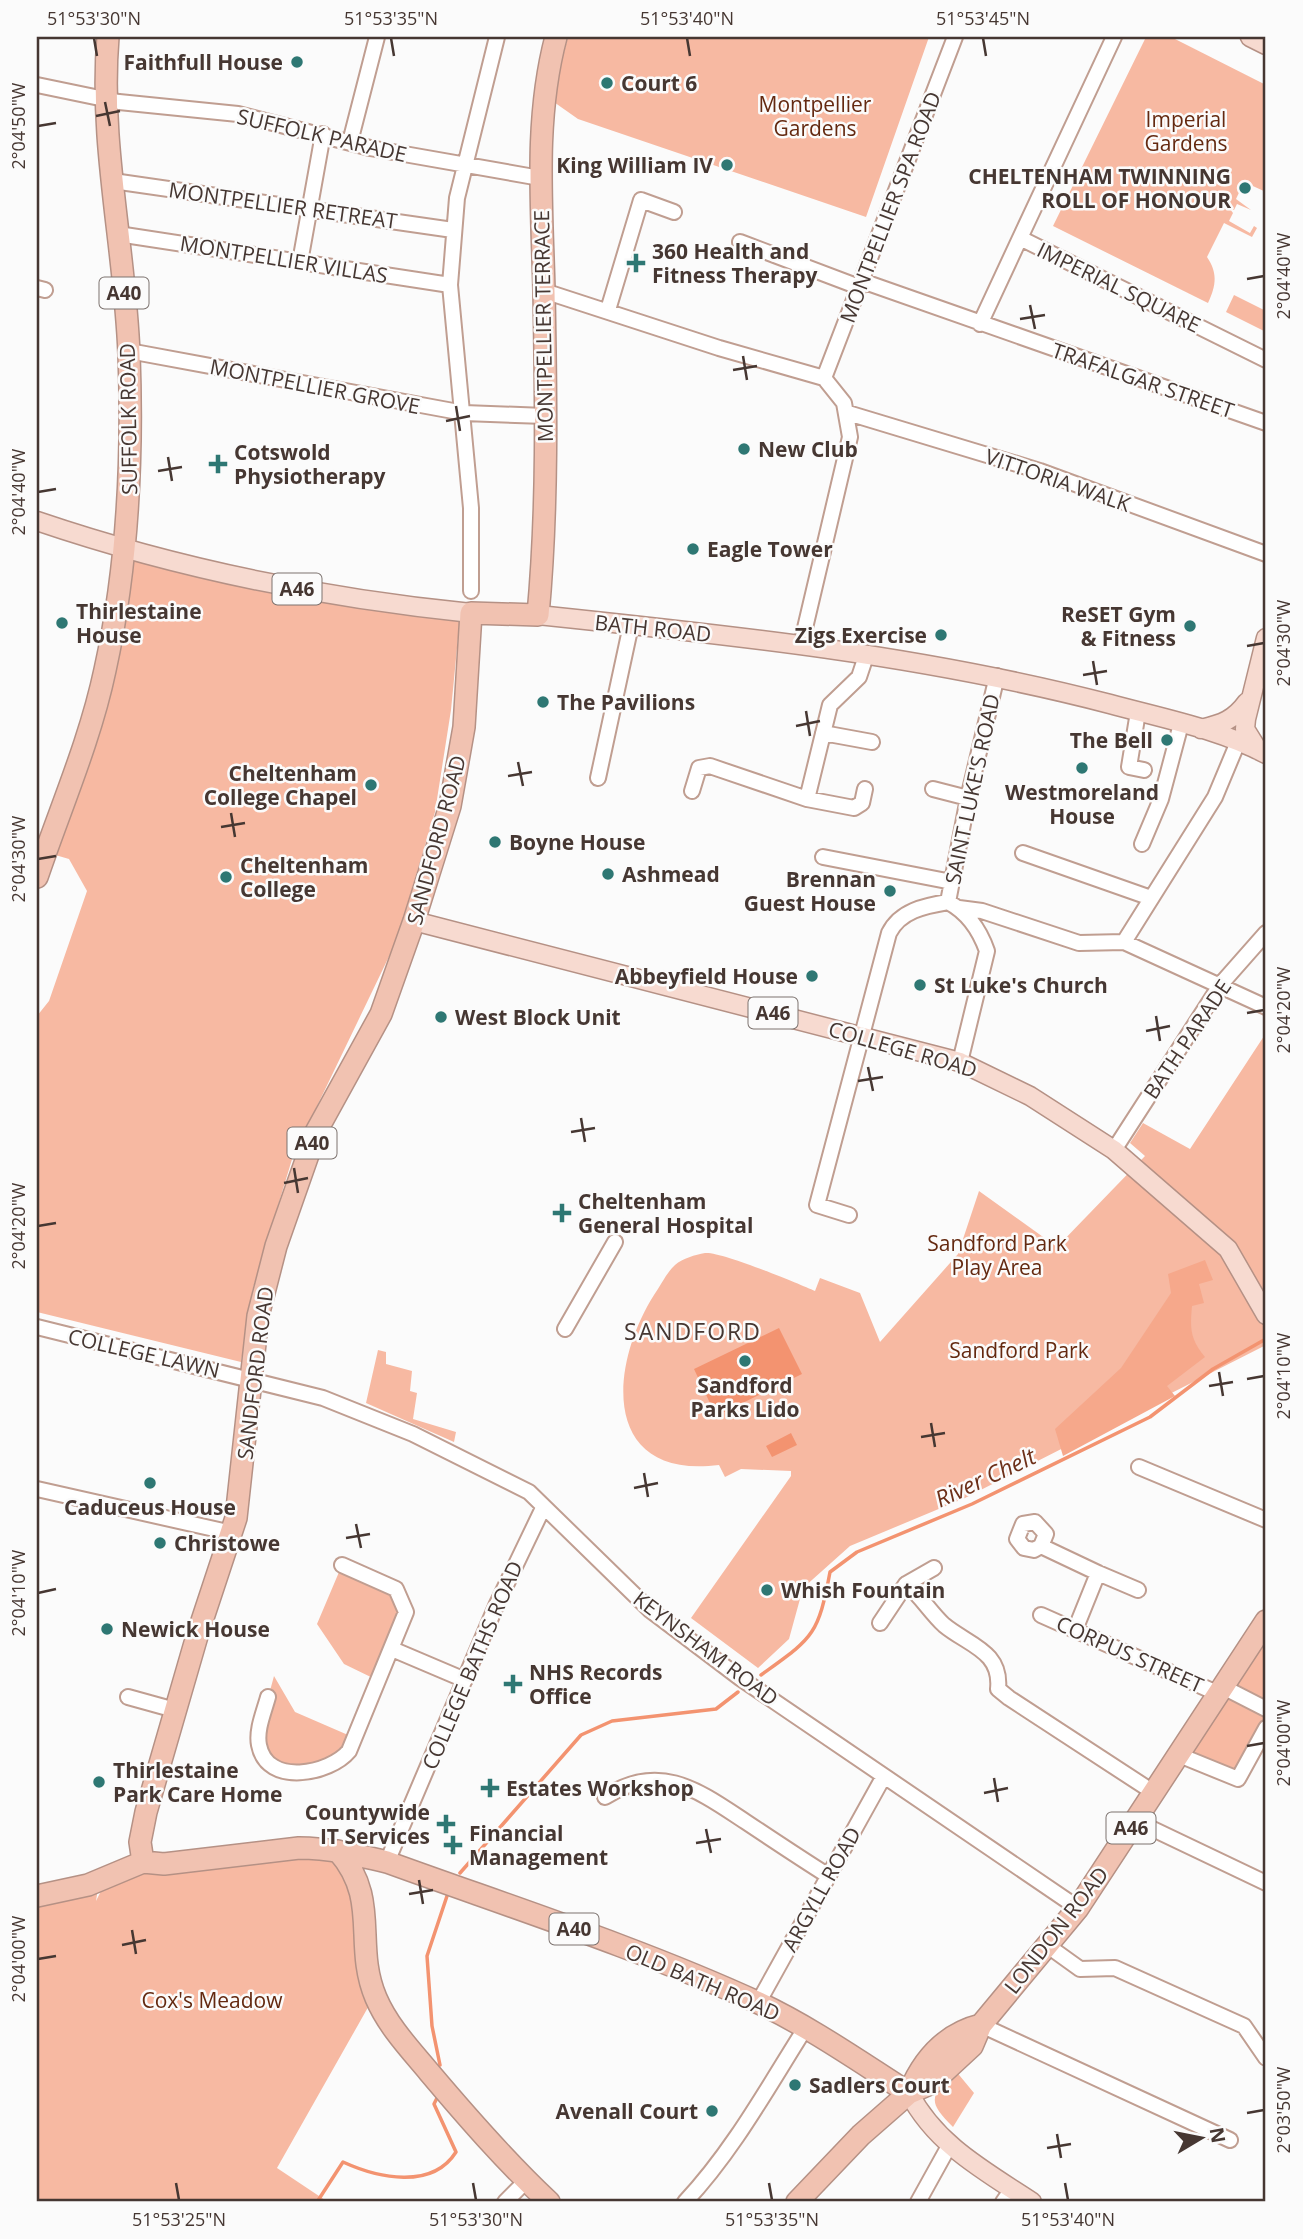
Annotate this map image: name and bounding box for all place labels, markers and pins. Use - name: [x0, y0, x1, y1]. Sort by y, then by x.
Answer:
- place label: Faithfull House: [124, 48, 283, 76]
- marker: Faithfull House: [289, 54, 305, 70]
- place label: Court 6: [621, 69, 697, 97]
- marker: Court 6: [599, 75, 615, 91]
- place label: King William IV: [556, 151, 713, 179]
- marker: King William IV: [719, 157, 735, 173]
- place label: CHELTENHAM TWINNING ROLL OF HONOUR: [968, 162, 1231, 214]
- marker: CHELTENHAM TWINNING ROLL OF HONOUR: [1237, 180, 1253, 196]
- place label: 360 Health and Fitness Therapy: [652, 237, 817, 289]
- marker: 360 Health and Fitness Therapy: [626, 253, 646, 273]
- place label: New Club: [758, 435, 858, 463]
- place label: Cotswold Physiotherapy: [234, 438, 386, 490]
- marker: New Club: [736, 441, 752, 457]
- marker: Cotswold Physiotherapy: [208, 454, 228, 474]
- place label: Eagle Tower: [707, 535, 833, 563]
- marker: Eagle Tower: [685, 541, 701, 557]
- place label: Thirlestaine House: [76, 597, 202, 649]
- place label: ReSET Gym & Fitness: [1061, 600, 1176, 652]
- marker: Thirlestaine House: [54, 615, 70, 631]
- marker: ReSET Gym & Fitness: [1182, 618, 1198, 634]
- place label: Zigs Exercise: [795, 621, 927, 649]
- marker: Zigs Exercise: [933, 627, 949, 643]
- place label: The Pavilions: [557, 688, 695, 716]
- marker: The Pavilions: [535, 694, 551, 710]
- place label: The Bell: [1070, 726, 1153, 754]
- marker: The Bell: [1159, 732, 1175, 748]
- place label: Cheltenham College Chapel: [204, 759, 357, 811]
- marker: Westmoreland House: [1074, 760, 1090, 776]
- marker: Cheltenham College Chapel: [363, 777, 379, 793]
- place label: Westmoreland House: [1005, 778, 1159, 830]
- place label: Boyne House: [509, 828, 645, 856]
- marker: Boyne House: [487, 834, 503, 850]
- place label: Cheltenham College: [240, 851, 368, 903]
- place label: Ashmead: [622, 860, 720, 888]
- place label: Brennan Guest House: [744, 865, 876, 917]
- marker: Ashmead: [600, 866, 616, 882]
- marker: Cheltenham College: [218, 869, 234, 885]
- marker: Brennan Guest House: [882, 883, 898, 899]
- place label: Abbeyfield House: [615, 962, 798, 990]
- marker: Abbeyfield House: [804, 968, 820, 984]
- place label: St Luke's Church: [934, 971, 1108, 999]
- marker: St Luke's Church: [912, 977, 928, 993]
- place label: West Block Unit: [455, 1003, 621, 1031]
- marker: West Block Unit: [433, 1009, 449, 1025]
- place label: Cheltenham General Hospital: [578, 1187, 753, 1239]
- marker: Cheltenham General Hospital: [552, 1203, 572, 1223]
- marker: Sandford Parks Lido: [737, 1353, 753, 1369]
- place label: Sandford Parks Lido: [691, 1371, 799, 1423]
- marker: Caduceus House: [142, 1475, 158, 1491]
- place label: Caduceus House: [64, 1493, 236, 1521]
- place label: Christowe: [174, 1529, 280, 1557]
- marker: Christowe: [152, 1535, 168, 1551]
- place label: Whish Fountain: [781, 1576, 945, 1604]
- marker: Whish Fountain: [759, 1582, 775, 1598]
- place label: Newick House: [121, 1615, 270, 1643]
- marker: Newick House: [99, 1621, 115, 1637]
- place label: NHS Records Office: [529, 1658, 663, 1710]
- marker: NHS Records Office: [503, 1674, 523, 1694]
- place label: Thirlestaine Park Care Home: [113, 1756, 282, 1808]
- marker: Thirlestaine Park Care Home: [91, 1774, 107, 1790]
- place label: Estates Workshop: [506, 1774, 694, 1802]
- marker: Estates Workshop: [480, 1778, 500, 1798]
- place label: Countywide IT Services: [305, 1798, 430, 1850]
- marker: Countywide IT Services: [436, 1814, 456, 1834]
- place label: Financial Management: [469, 1819, 608, 1871]
- marker: Financial Management: [443, 1835, 463, 1855]
- place label: Sadlers Court: [809, 2071, 950, 2099]
- marker: Sadlers Court: [787, 2077, 803, 2093]
- place label: Avenall Court: [556, 2097, 698, 2125]
- marker: Avenall Court: [704, 2103, 720, 2119]

